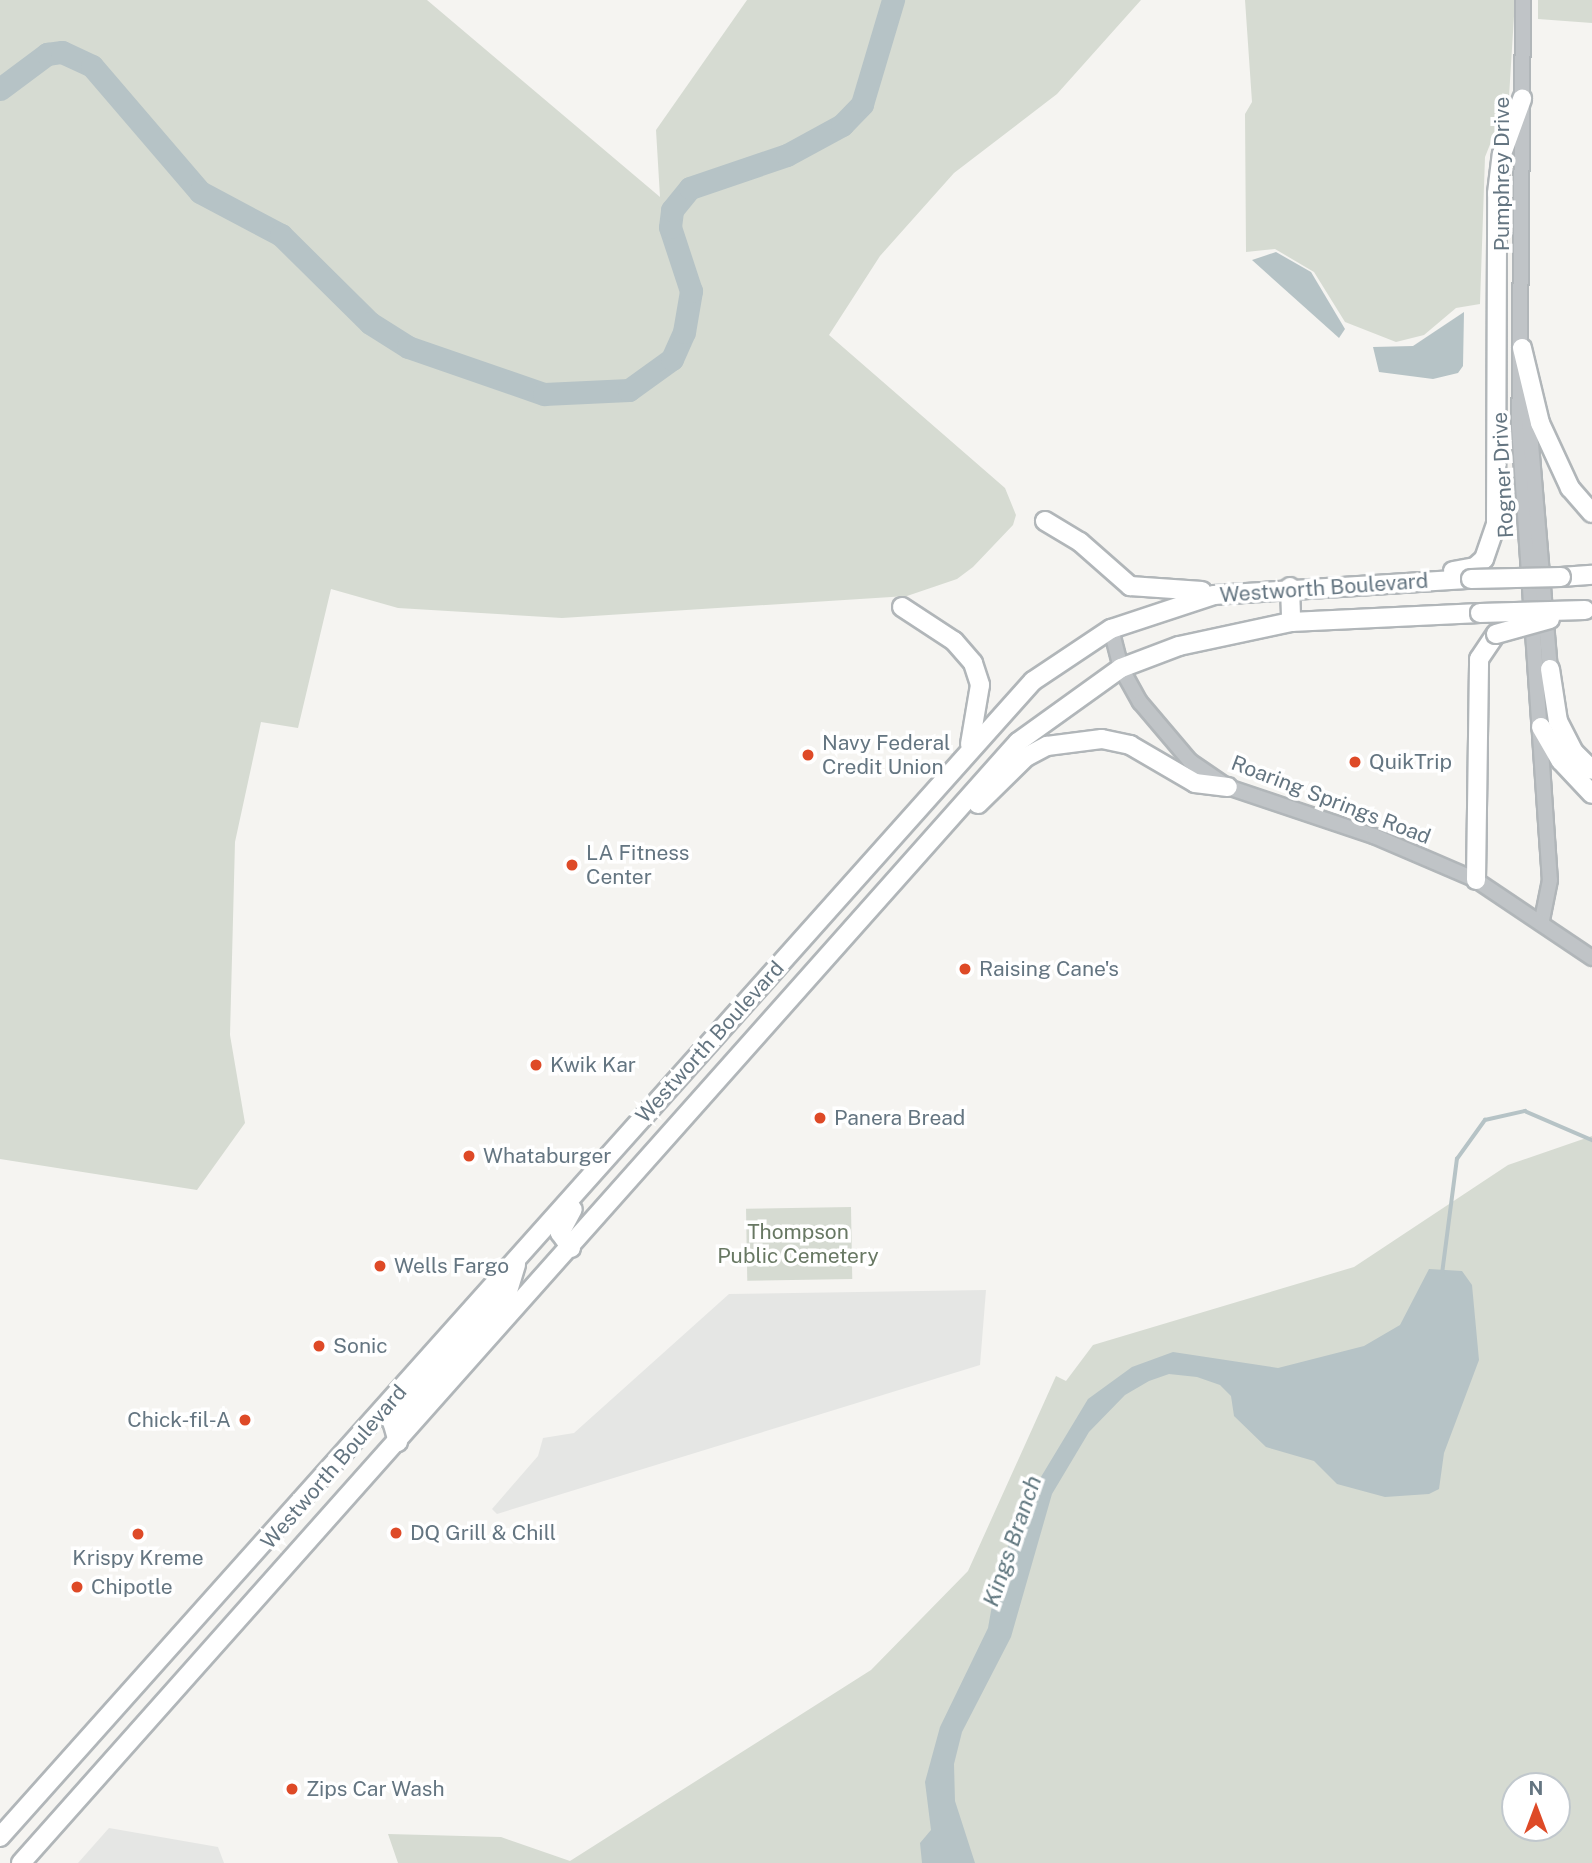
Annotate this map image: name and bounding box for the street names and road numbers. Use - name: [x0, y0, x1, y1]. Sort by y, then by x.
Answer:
- street label: Pumphrey Drive: [1489, 97, 1515, 251]
- street label: Rogner Drive: [1487, 411, 1519, 539]
- street label: Westworth Boulevard: [1219, 568, 1429, 608]
- street label: Roaring Springs Road: [1228, 750, 1434, 850]
- street label: Westworth Boulevard: [631, 956, 789, 1128]
- street label: Westworth Boulevard: [256, 1380, 412, 1554]

